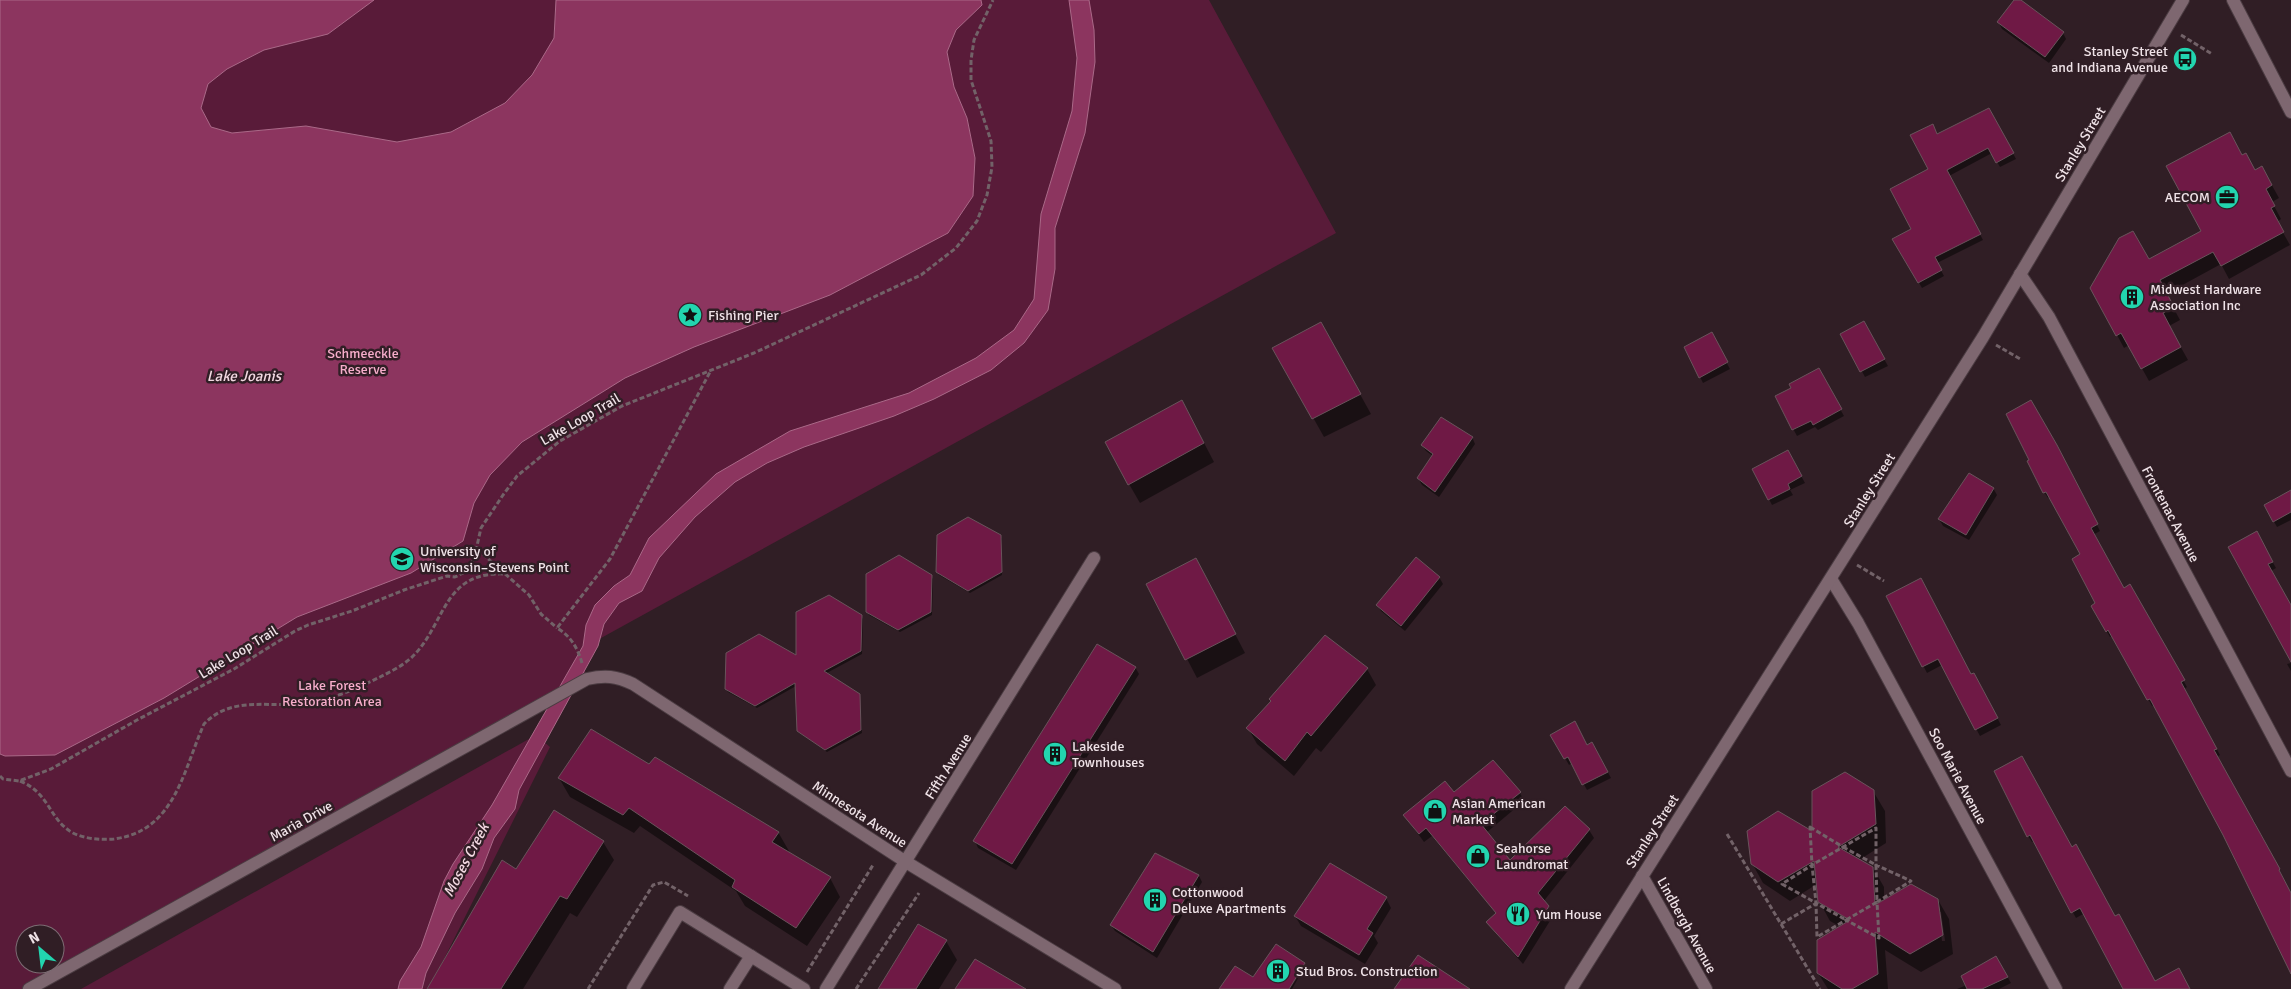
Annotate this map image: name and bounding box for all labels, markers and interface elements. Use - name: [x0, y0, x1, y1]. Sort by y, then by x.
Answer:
- place label: Stanley Street and Indiana Avenue: [2051, 43, 2168, 76]
- bus stop icon: Stanley Street and Indiana Avenue: [2172, 46, 2198, 72]
- street label: Stanley Street: [2051, 104, 2109, 185]
- office icon: AECOM: [2214, 184, 2240, 210]
- place label: AECOM: [2165, 189, 2210, 206]
- place label: Midwest Hardware Association Inc: [2150, 281, 2262, 314]
- building icon: Midwest Hardware Association Inc: [2119, 284, 2145, 310]
- place icon: Fishing Pier: [677, 302, 703, 328]
- place label: Fishing Pier: [708, 307, 779, 324]
- park label: Schmeeckle Reserve: [327, 345, 399, 378]
- water label: Lake Joanis: [207, 367, 283, 385]
- street label: Lake Loop Trail: [537, 390, 623, 449]
- street label: Stanley Street: [1840, 450, 1899, 531]
- street label: Frontenac Avenue: [2138, 463, 2203, 565]
- place label: University of Wisconsin–Stevens Point: [420, 543, 569, 576]
- school or university icon: University of Wisconsin–Stevens Point: [389, 546, 415, 572]
- street label: Lake Loop Trail: [196, 622, 281, 683]
- park label: Lake Forest Restoration Area: [282, 677, 382, 710]
- street label: Soo Marie Avenue: [1925, 725, 1990, 827]
- street label: Fifth Avenue: [921, 730, 975, 802]
- place label: Lakeside Townhouses: [1072, 738, 1144, 771]
- building icon: Lakeside Townhouses: [1042, 741, 1068, 767]
- street label: Minnesota Avenue: [809, 777, 910, 851]
- street label: Stanley Street: [1622, 791, 1683, 871]
- place label: Asian American Market: [1452, 795, 1546, 828]
- street label: Maria Drive: [267, 797, 336, 846]
- shop icon: Asian American Market: [1422, 798, 1448, 824]
- water label: Moses Creek: [439, 819, 494, 900]
- place label: Seahorse Laundromat: [1496, 840, 1568, 873]
- shop icon: Seahorse Laundromat: [1465, 843, 1491, 869]
- street label: Lindbergh Avenue: [1653, 874, 1720, 976]
- place label: Cottonwood Deluxe Apartments: [1172, 884, 1286, 917]
- building icon: Cottonwood Deluxe Apartments: [1142, 887, 1168, 913]
- restaurant icon: Yum House: [1505, 901, 1531, 927]
- place label: Yum House: [1536, 906, 1602, 923]
- north arrow: [15, 924, 65, 974]
- text: N: [26, 928, 42, 948]
- building icon: Stud Bros. Construction: [1265, 958, 1291, 984]
- place label: Stud Bros. Construction: [1296, 963, 1438, 980]

